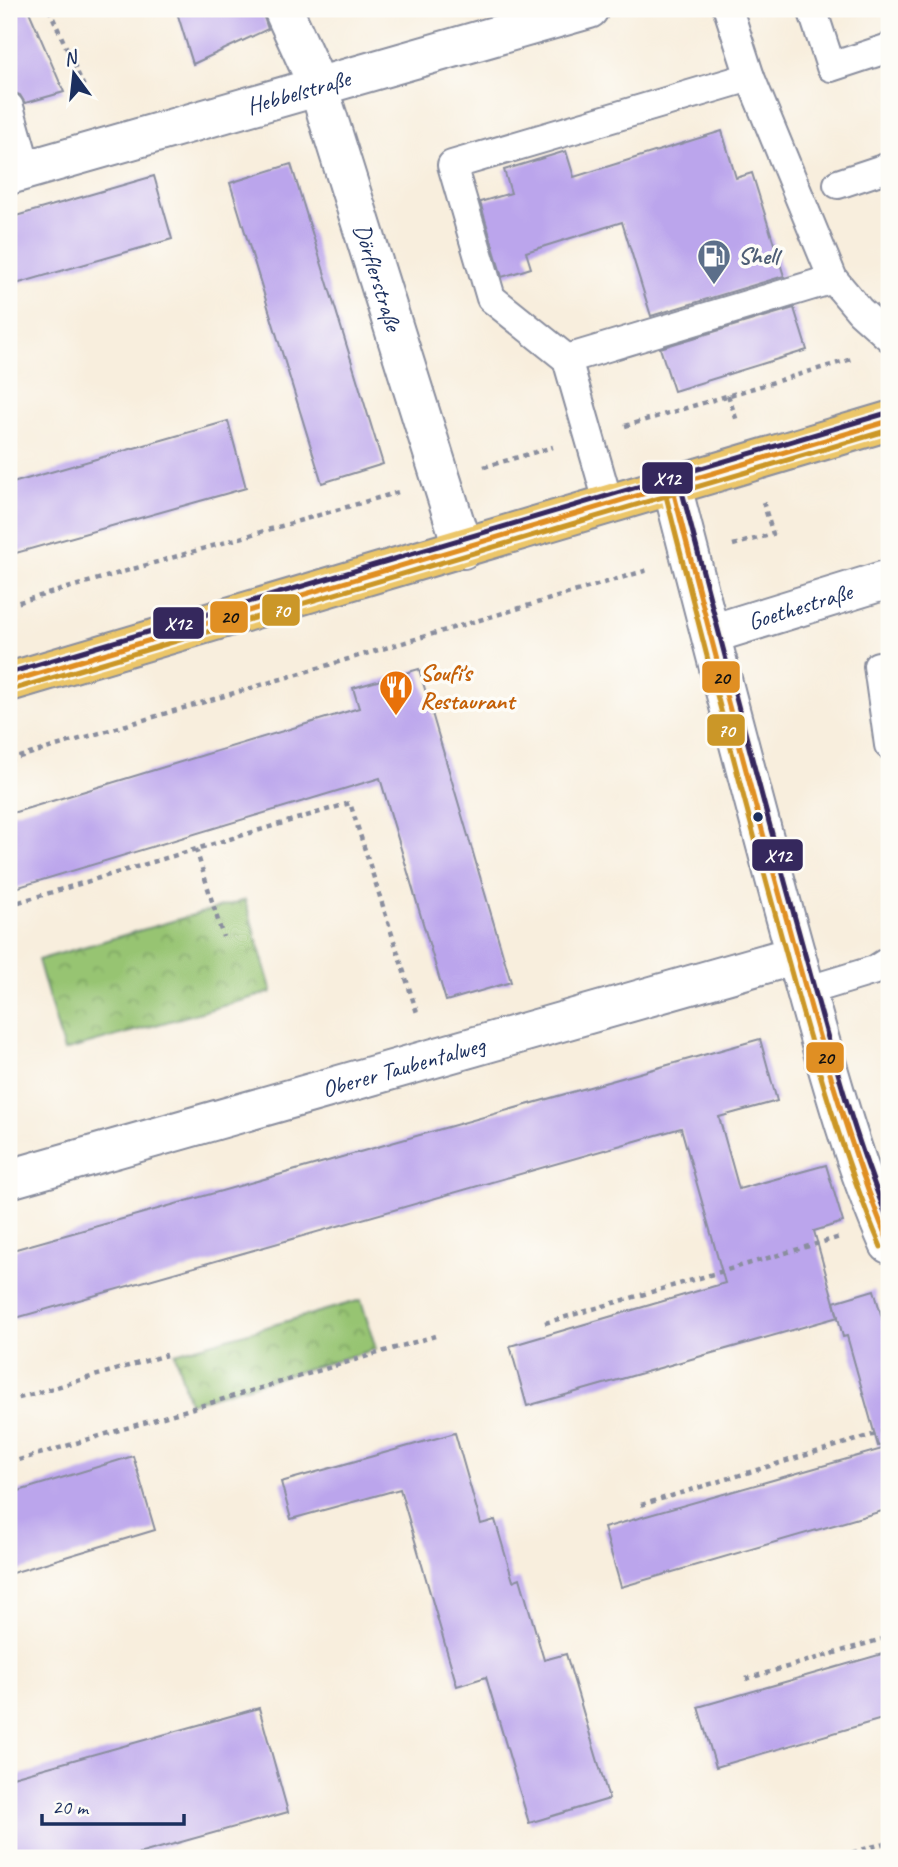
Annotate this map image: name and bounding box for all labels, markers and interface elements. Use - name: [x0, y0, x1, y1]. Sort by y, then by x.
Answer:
- north arrow: [38, 38, 108, 108]
- text: N: [61, 45, 82, 72]
- street label: Hebbelstraße: [243, 63, 356, 121]
- street label: Dörflerstraße: [347, 220, 409, 336]
- fuel station icon: Shell: [695, 237, 733, 286]
- place label: Shell: [738, 241, 783, 271]
- line badge: X12: [641, 461, 694, 495]
- text: X12: [653, 467, 683, 491]
- street label: Goethestraße: [744, 576, 858, 637]
- line badge: 70: [261, 593, 301, 627]
- text: 70: [272, 599, 292, 623]
- line badge: 20: [209, 600, 249, 634]
- text: 20: [220, 605, 240, 629]
- line badge: X12: [152, 606, 205, 640]
- text: X12: [164, 612, 194, 636]
- place label: Soufi's Restaurant: [420, 658, 517, 716]
- line badge: 20: [701, 660, 741, 694]
- text: 20: [712, 666, 732, 690]
- restaurant icon: Soufi's Restaurant: [377, 668, 415, 717]
- line badge: 70: [706, 713, 746, 747]
- text: 70: [717, 719, 737, 743]
- unlabelled marker: [751, 810, 765, 824]
- line badge: X12: [751, 838, 804, 872]
- text: X12: [764, 844, 794, 868]
- street label: Oberer Taubentalweg: [319, 1029, 490, 1104]
- line badge: 20: [805, 1041, 845, 1074]
- text: 20: [816, 1046, 836, 1070]
- scale bar: [42, 1783, 184, 1827]
- text: 20 m: [52, 1794, 90, 1820]

